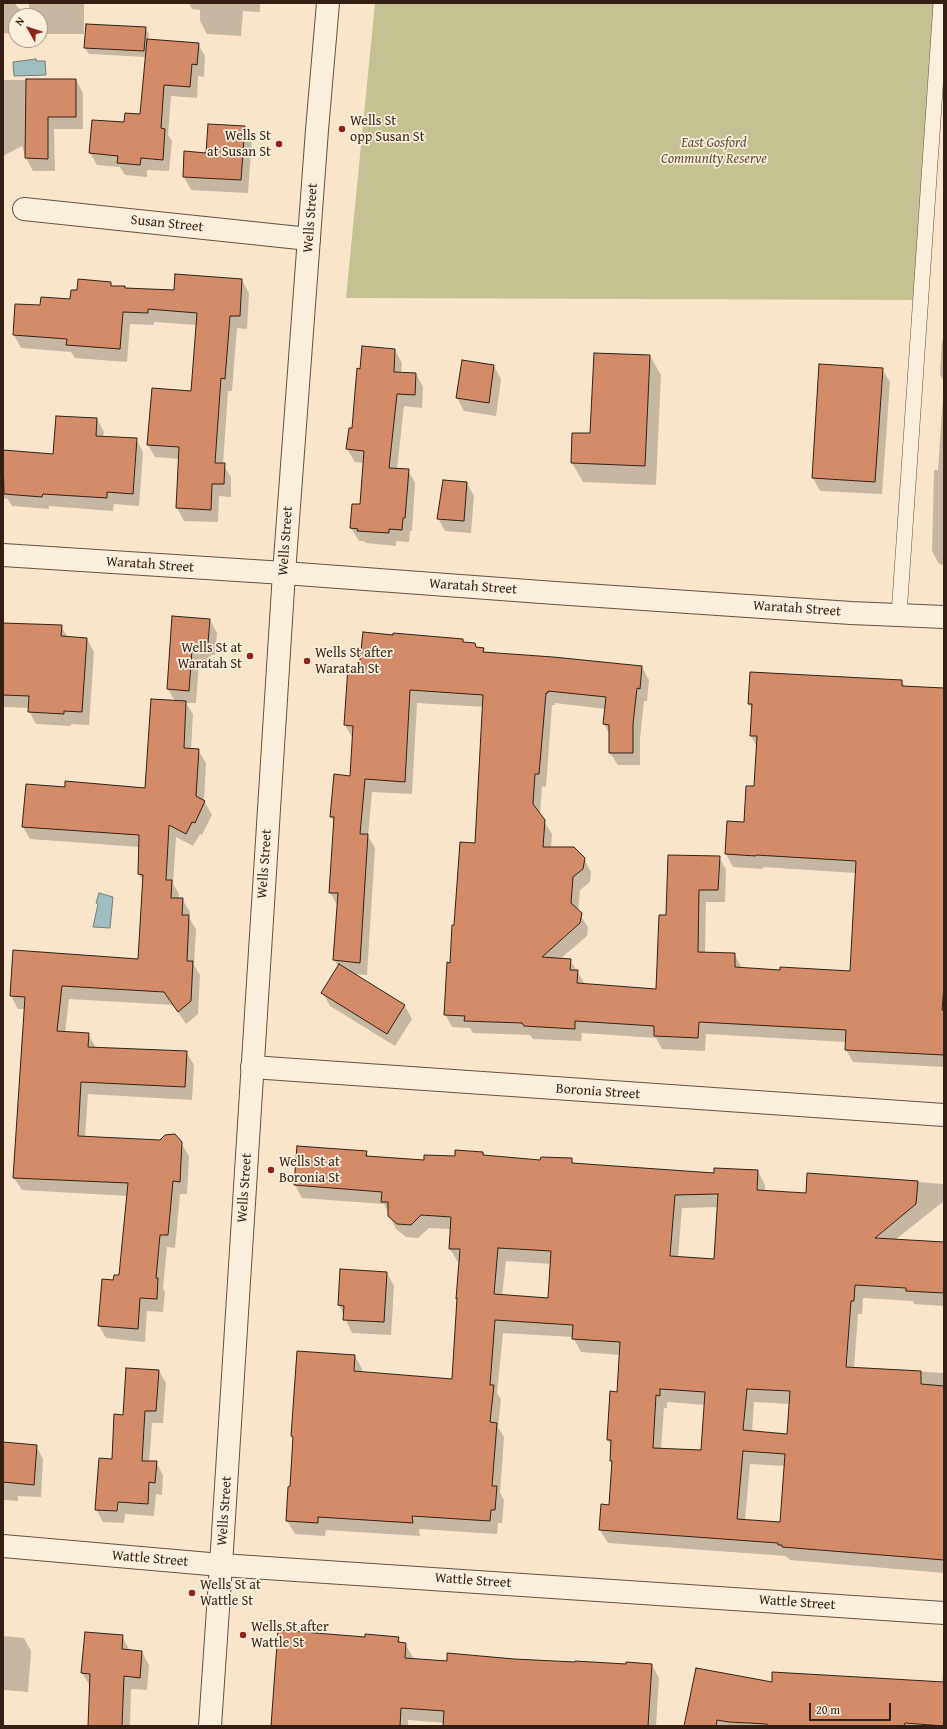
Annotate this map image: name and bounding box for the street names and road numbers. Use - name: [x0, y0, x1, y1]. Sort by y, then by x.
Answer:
- street label: Wells Street: [300, 183, 322, 253]
- street label: Susan Street: [130, 212, 204, 236]
- street label: Wells Street: [275, 506, 297, 576]
- street label: Waratah Street: [105, 554, 195, 576]
- street label: Waratah Street: [428, 576, 518, 598]
- street label: Waratah Street: [752, 598, 842, 620]
- street label: Wells Street: [254, 829, 276, 899]
- street label: Boronia Street: [555, 1081, 641, 1103]
- street label: Wells Street: [234, 1153, 256, 1223]
- street label: Wells Street: [214, 1476, 236, 1546]
- street label: Wattle Street: [111, 1547, 189, 1571]
- street label: Wattle Street: [434, 1570, 512, 1592]
- street label: Wattle Street: [758, 1592, 836, 1614]

